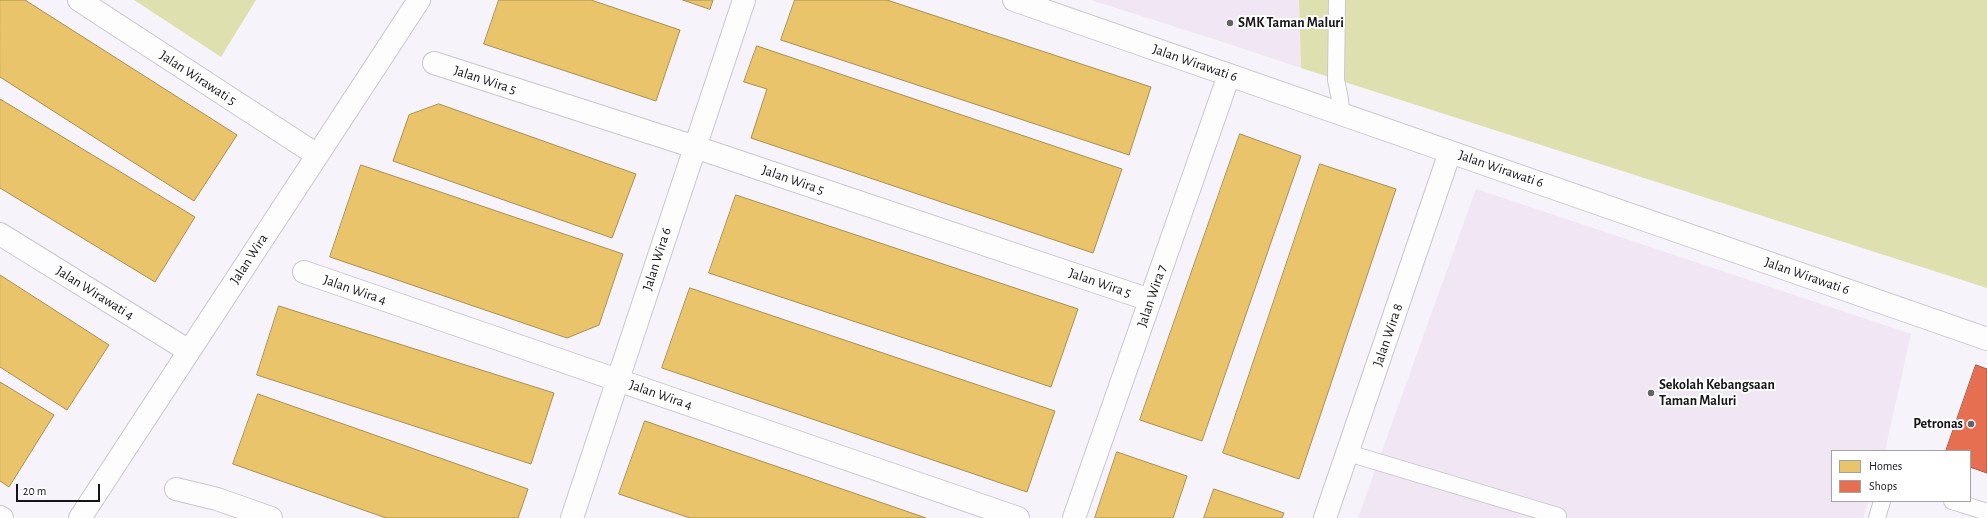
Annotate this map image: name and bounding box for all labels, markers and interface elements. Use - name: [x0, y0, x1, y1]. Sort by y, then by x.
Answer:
- place label: SMK Taman Maluri: [1238, 15, 1344, 31]
- marker: SMK Taman Maluri: [1225, 18, 1235, 28]
- street label: Jalan Wirawati 6: [1150, 41, 1240, 85]
- street label: Jalan Wirawati 5: [156, 47, 240, 109]
- street label: Jalan Wira 5: [452, 62, 518, 98]
- street label: Jalan Wirawati 6: [1456, 147, 1546, 191]
- street label: Jalan Wira 5: [760, 162, 826, 198]
- street label: Jalan Wira 6: [639, 225, 675, 293]
- street label: Jalan Wira: [227, 231, 271, 287]
- street label: Jalan Wirawati 6: [1762, 254, 1852, 298]
- street label: Jalan Wirawati 4: [53, 262, 137, 324]
- street label: Jalan Wira 7: [1134, 263, 1170, 329]
- street label: Jalan Wira 5: [1067, 265, 1133, 301]
- street label: Jalan Wira 4: [321, 271, 389, 309]
- street label: Jalan Wira 8: [1369, 301, 1407, 369]
- street label: Jalan Wira 4: [627, 376, 695, 414]
- place label: Sekolah Kebangsaan Taman Maluri: [1659, 377, 1775, 410]
- marker: Sekolah Kebangsaan Taman Maluri: [1646, 388, 1656, 398]
- place label: Petronas: [1913, 416, 1963, 432]
- marker: Petronas: [1966, 419, 1976, 429]
- legend: [1831, 450, 1971, 502]
- text: Homes: [1869, 460, 1902, 472]
- scale bar: [18, 476, 102, 502]
- text: Shops: [1869, 480, 1897, 492]
- text: 20 m: [23, 485, 46, 497]

